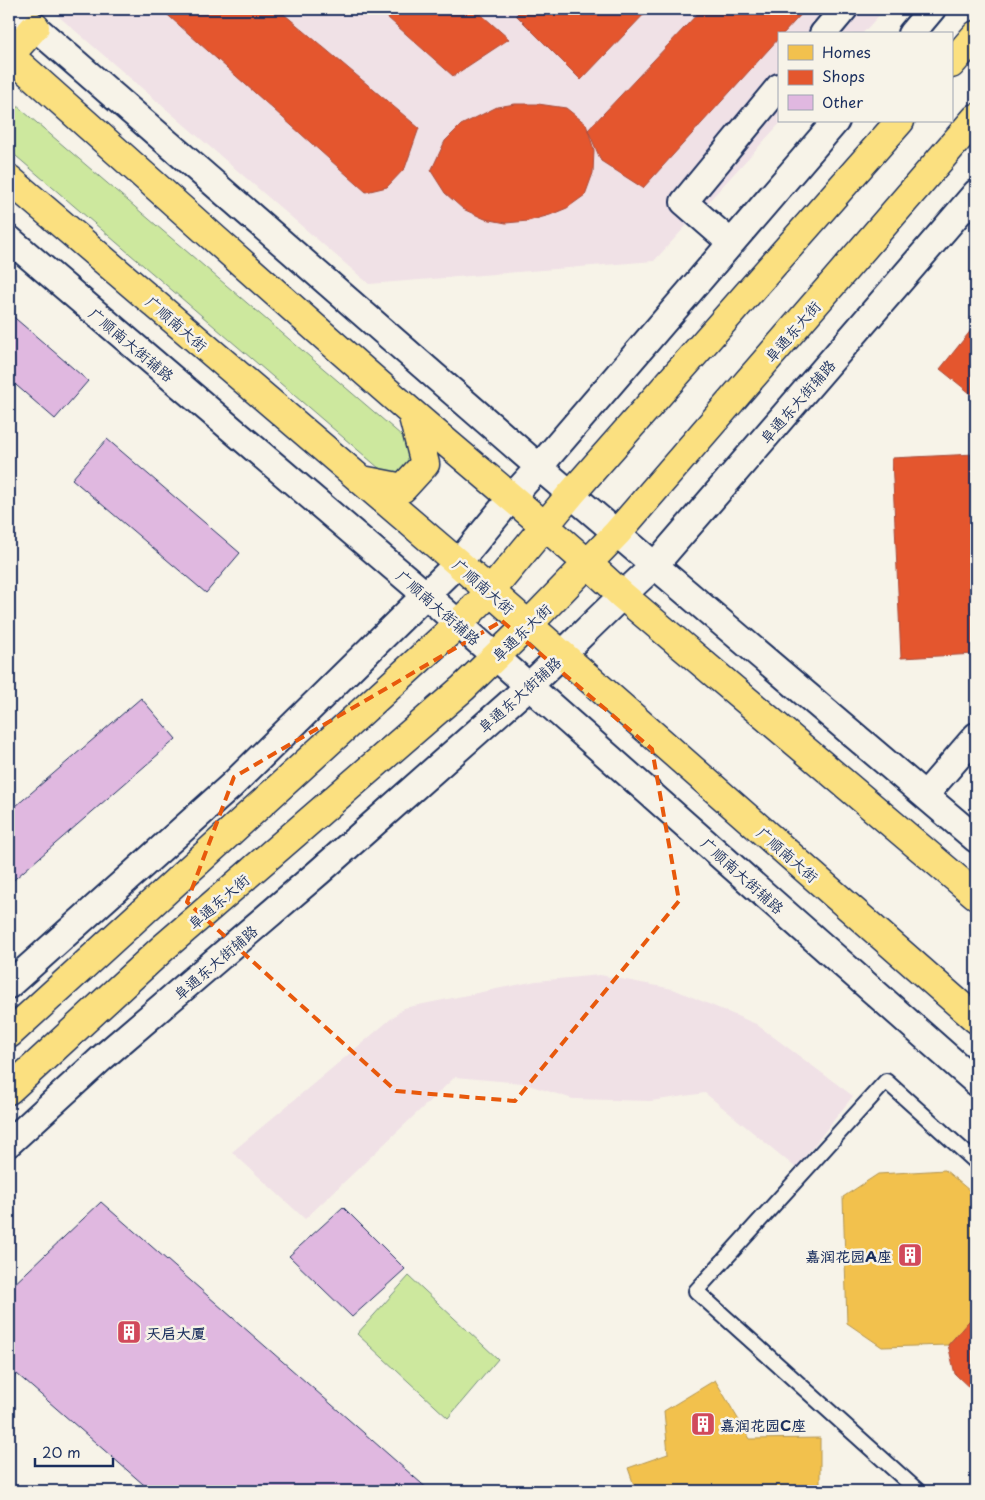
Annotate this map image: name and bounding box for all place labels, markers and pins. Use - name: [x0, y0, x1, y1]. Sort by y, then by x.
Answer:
- building icon: 嘉润花园A座: [897, 1242, 923, 1268]
- place label: 嘉润花园A座: [805, 1244, 892, 1267]
- building icon: 天启大厦: [116, 1319, 142, 1345]
- place label: 天启大厦: [146, 1321, 206, 1344]
- building icon: 嘉润花园C座: [690, 1411, 716, 1437]
- place label: 嘉润花园C座: [720, 1413, 806, 1436]

